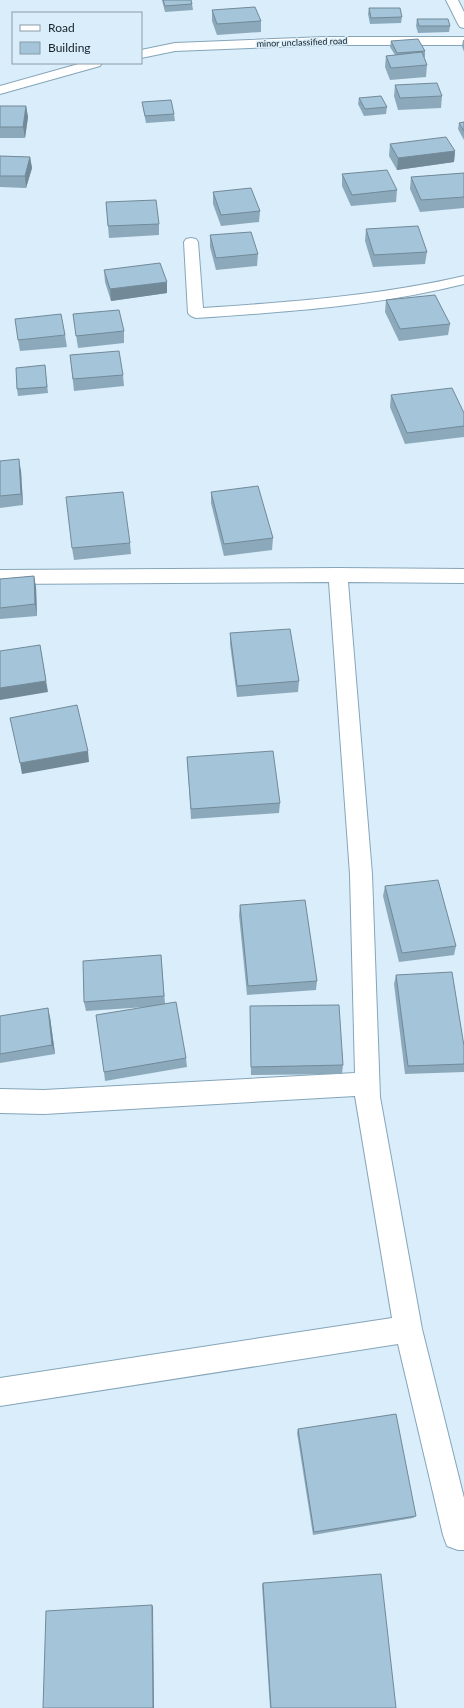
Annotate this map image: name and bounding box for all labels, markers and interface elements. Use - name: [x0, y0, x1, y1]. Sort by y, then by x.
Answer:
- legend: [12, 12, 142, 64]
- text: Road: [48, 20, 75, 35]
- street label: minor unclassified road: [256, 35, 348, 49]
- text: Building: [48, 40, 91, 55]

